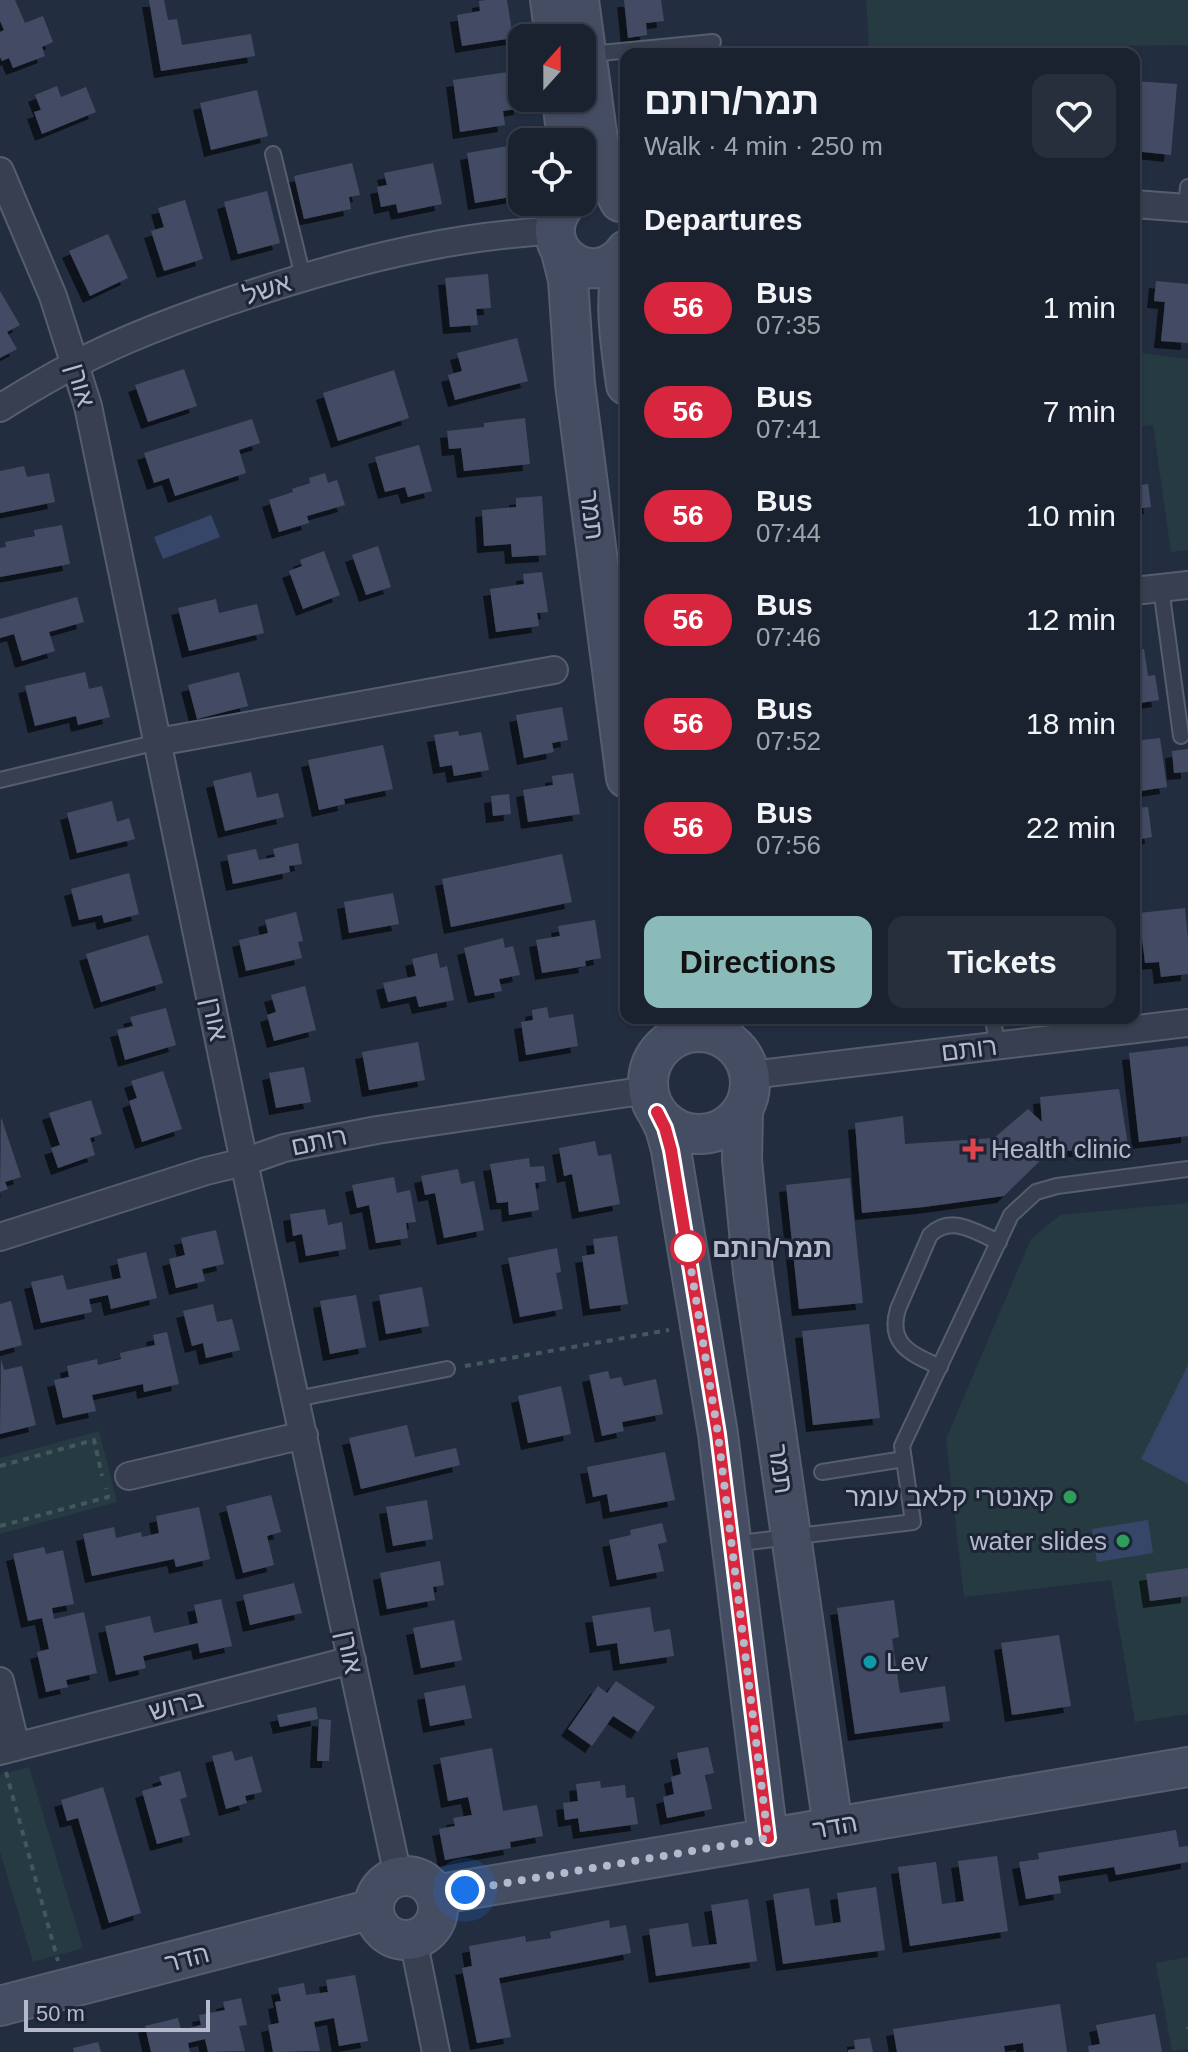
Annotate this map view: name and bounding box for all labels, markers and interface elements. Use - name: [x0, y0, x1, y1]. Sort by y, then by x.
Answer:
- north arrow: [508, 24, 596, 112]
- map controls: [508, 24, 596, 216]
- button: heart: [1032, 74, 1116, 158]
- text: תמר/רותם: [644, 80, 819, 122]
- button: locate: [508, 128, 596, 216]
- text: Walk · 4 min · 250 m: [644, 131, 883, 161]
- text: Departures: [644, 203, 802, 236]
- street label: אשל: [239, 267, 295, 311]
- text: Bus: [756, 276, 813, 309]
- text: 1 min: [1043, 291, 1116, 324]
- text: 56: [672, 292, 704, 323]
- text: 07:35: [756, 310, 821, 340]
- street label: אורן: [61, 360, 101, 410]
- text: Bus: [756, 380, 813, 413]
- text: 7 min: [1043, 395, 1116, 428]
- text: 56: [672, 396, 704, 427]
- text: 07:41: [756, 414, 821, 444]
- text: Bus: [756, 484, 813, 517]
- street label: תמר: [574, 488, 610, 542]
- text: 10 min: [1026, 499, 1116, 532]
- text: 56: [672, 500, 704, 531]
- text: 07:44: [756, 518, 821, 548]
- text: Bus: [756, 588, 813, 621]
- text: 12 min: [1026, 603, 1116, 636]
- text: 56: [672, 604, 704, 635]
- text: 07:46: [756, 622, 821, 652]
- text: Bus: [756, 692, 813, 725]
- text: 18 min: [1026, 707, 1116, 740]
- text: 56: [672, 708, 704, 739]
- text: 07:52: [756, 726, 821, 756]
- text: Bus: [756, 796, 813, 829]
- text: 22 min: [1026, 811, 1116, 844]
- text: 56: [672, 812, 704, 843]
- text: 07:56: [756, 830, 821, 860]
- button: Directions: [644, 916, 872, 1008]
- button: Tickets: [888, 916, 1116, 1008]
- street label: אורן: [196, 994, 234, 1044]
- street label: רותם: [939, 1031, 999, 1067]
- street label: רותם: [288, 1120, 350, 1162]
- place label: Health clinic: [991, 1134, 1131, 1164]
- marker: Health clinic: [962, 1138, 984, 1160]
- marker: תמר/רותם: [671, 1231, 705, 1265]
- place label: תמר/רותם: [712, 1233, 832, 1263]
- street label: תמר: [763, 1442, 799, 1496]
- place label: קאנטרי קלאב עומר: [846, 1482, 1054, 1512]
- marker: קאנטרי קלאב עומר: [1061, 1488, 1079, 1506]
- place label: water slides: [969, 1526, 1107, 1556]
- marker: water slides: [1114, 1532, 1132, 1550]
- street label: אורן: [331, 1627, 369, 1677]
- place label: Lev: [886, 1647, 928, 1677]
- marker: Lev: [861, 1653, 879, 1671]
- street label: ברוש: [145, 1683, 207, 1727]
- street label: הדר: [810, 1807, 860, 1845]
- your location: [445, 1870, 485, 1910]
- street label: הדר: [161, 1938, 213, 1978]
- scale bar: [24, 1996, 210, 2032]
- text: 50 m: [36, 2001, 85, 2026]

